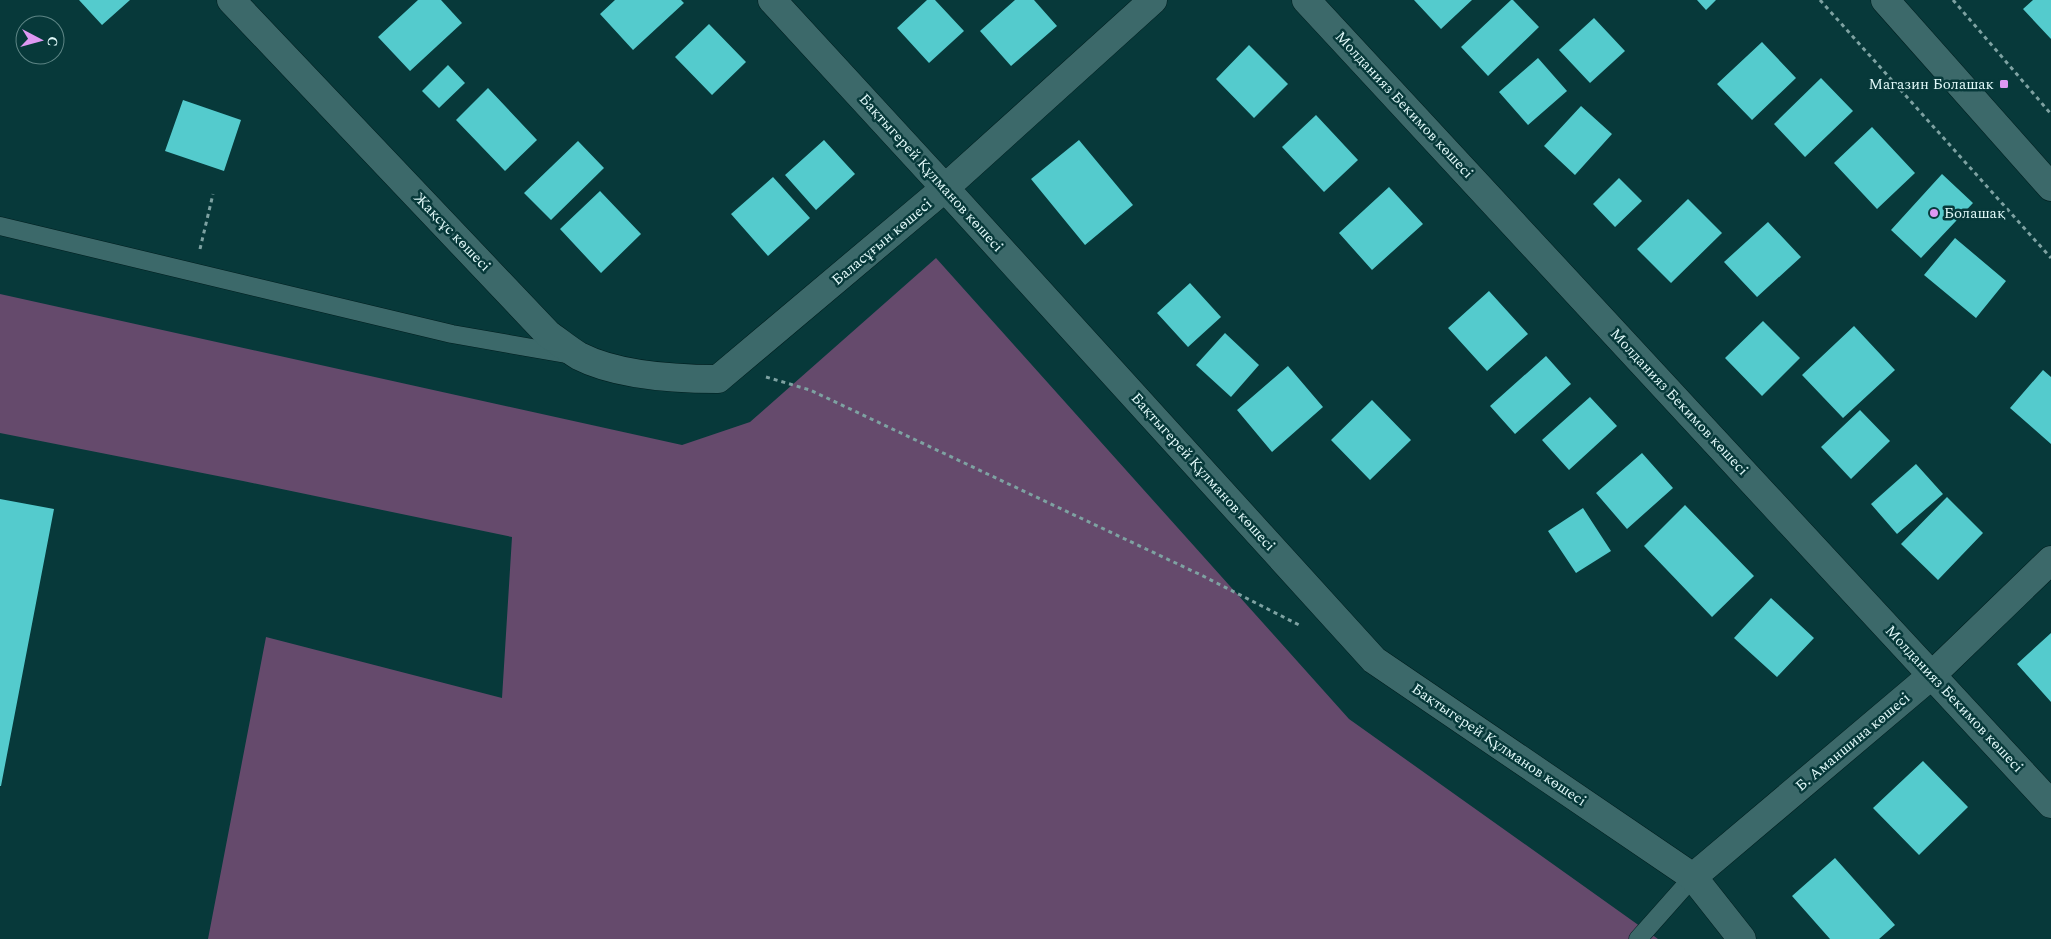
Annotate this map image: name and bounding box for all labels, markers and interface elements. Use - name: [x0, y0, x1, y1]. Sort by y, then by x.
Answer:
- north arrow: [15, 15, 65, 65]
- street label: Молданияз Бекимов көшесі: [1329, 26, 1479, 184]
- text: С: [41, 35, 63, 47]
- place label: Магазин Болашак: [1869, 73, 1994, 96]
- marker: Магазин Болашак: [1998, 78, 2010, 90]
- street label: Бақтыгерей Құлманов көшесі: [853, 89, 1009, 257]
- street label: Жақсұс көшесі: [408, 187, 496, 277]
- street label: Баласұғын көшесі: [827, 193, 937, 291]
- place label: Болашақ: [1944, 202, 2006, 225]
- marker: Болашақ: [1928, 207, 1940, 219]
- street label: Молданияз Бекимов көшесі: [1604, 323, 1754, 481]
- street label: Бақтыгерей Құлманов көшесі: [1125, 388, 1281, 556]
- street label: Молданияз Бекимов көшесі: [1879, 620, 2029, 778]
- street label: Бақтыгерей Құлманов көшесі: [1407, 678, 1591, 812]
- street label: Б. Аманшина көшесі: [1791, 687, 1915, 797]

